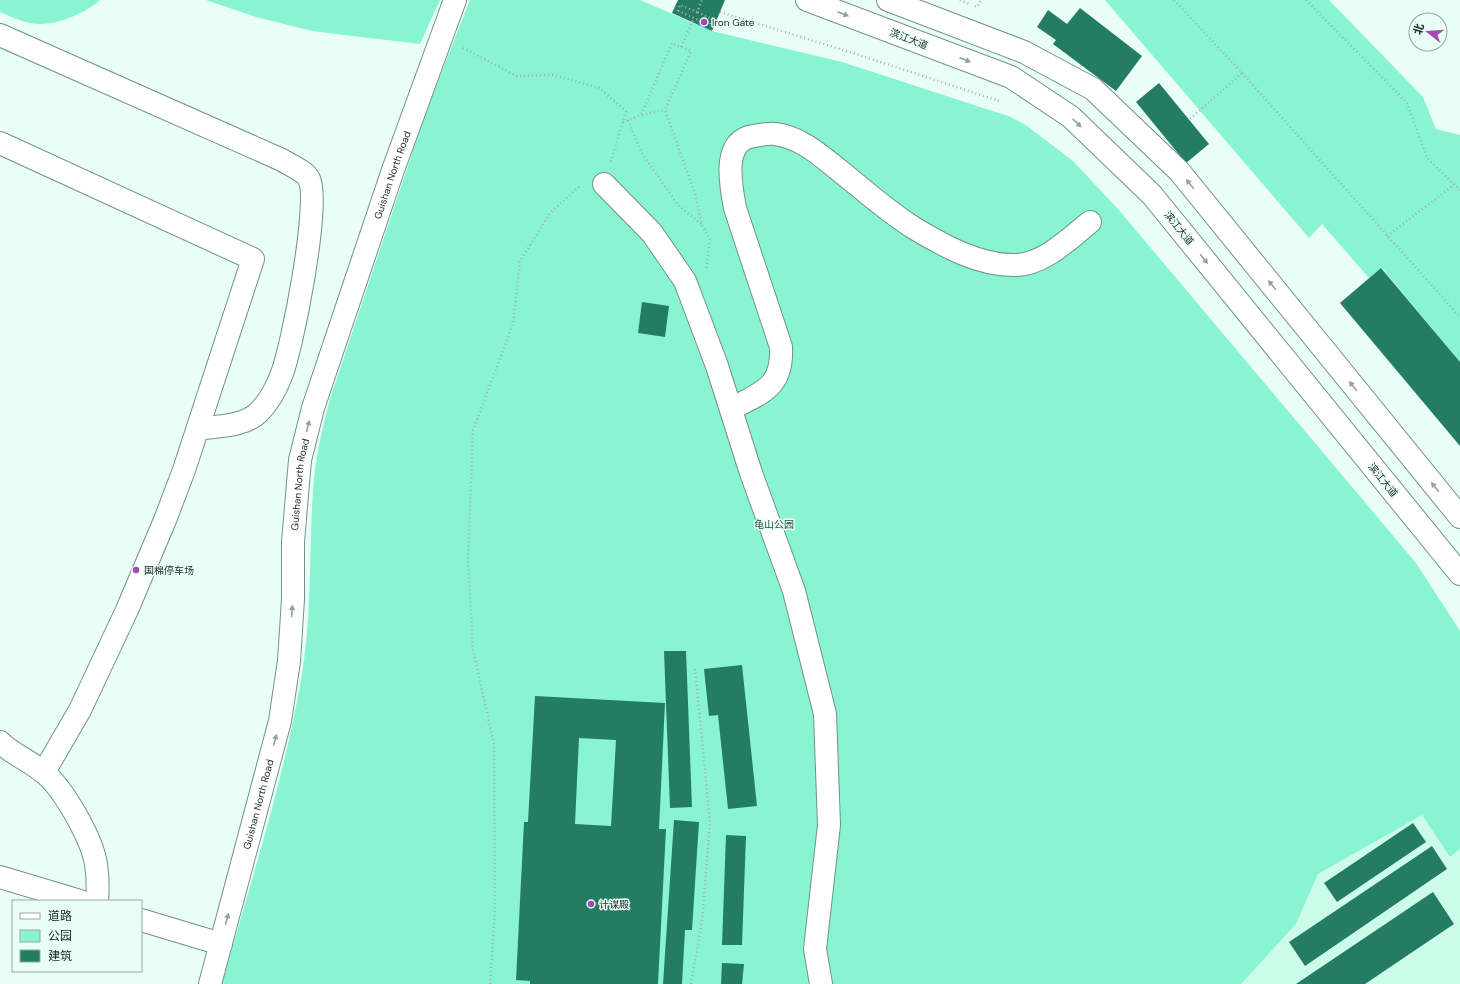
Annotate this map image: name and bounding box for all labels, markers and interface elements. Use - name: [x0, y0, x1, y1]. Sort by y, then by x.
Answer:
- one-way arrow: [838, 11, 850, 17]
- north arrow: [1408, 12, 1448, 52]
- place label: Iron Gate: [712, 16, 755, 29]
- marker: Iron Gate: [699, 17, 709, 27]
- text: 北: [1410, 22, 1427, 36]
- street label: 滨江大道: [888, 26, 930, 52]
- one-way arrow: [959, 57, 971, 63]
- one-way arrow: [1072, 119, 1082, 128]
- street label: Guishan North Road: [371, 129, 413, 221]
- one-way arrow: [1185, 179, 1194, 190]
- street label: 滨江大道: [1161, 208, 1197, 248]
- one-way arrow: [1200, 253, 1208, 264]
- one-way arrow: [1267, 280, 1276, 291]
- one-way arrow: [1349, 381, 1358, 391]
- one-way arrow: [305, 420, 311, 432]
- street label: Guishan North Road: [288, 437, 312, 531]
- street label: 滨江大道: [1365, 460, 1401, 500]
- one-way arrow: [1431, 482, 1440, 492]
- park label: 龟山公园: [754, 518, 794, 531]
- place label: 国棉停车场: [144, 564, 194, 577]
- marker: 国棉停车场: [131, 565, 141, 575]
- one-way arrow: [289, 605, 296, 617]
- one-way arrow: [272, 733, 278, 745]
- street label: Guishan North Road: [240, 758, 276, 851]
- place label: 计谋殿: [599, 898, 629, 911]
- marker: 计谋殿: [586, 899, 596, 909]
- legend: [12, 900, 142, 972]
- text: 道路: [48, 908, 72, 924]
- one-way arrow: [224, 913, 230, 925]
- text: 公园: [48, 928, 72, 944]
- text: 建筑: [48, 948, 72, 964]

